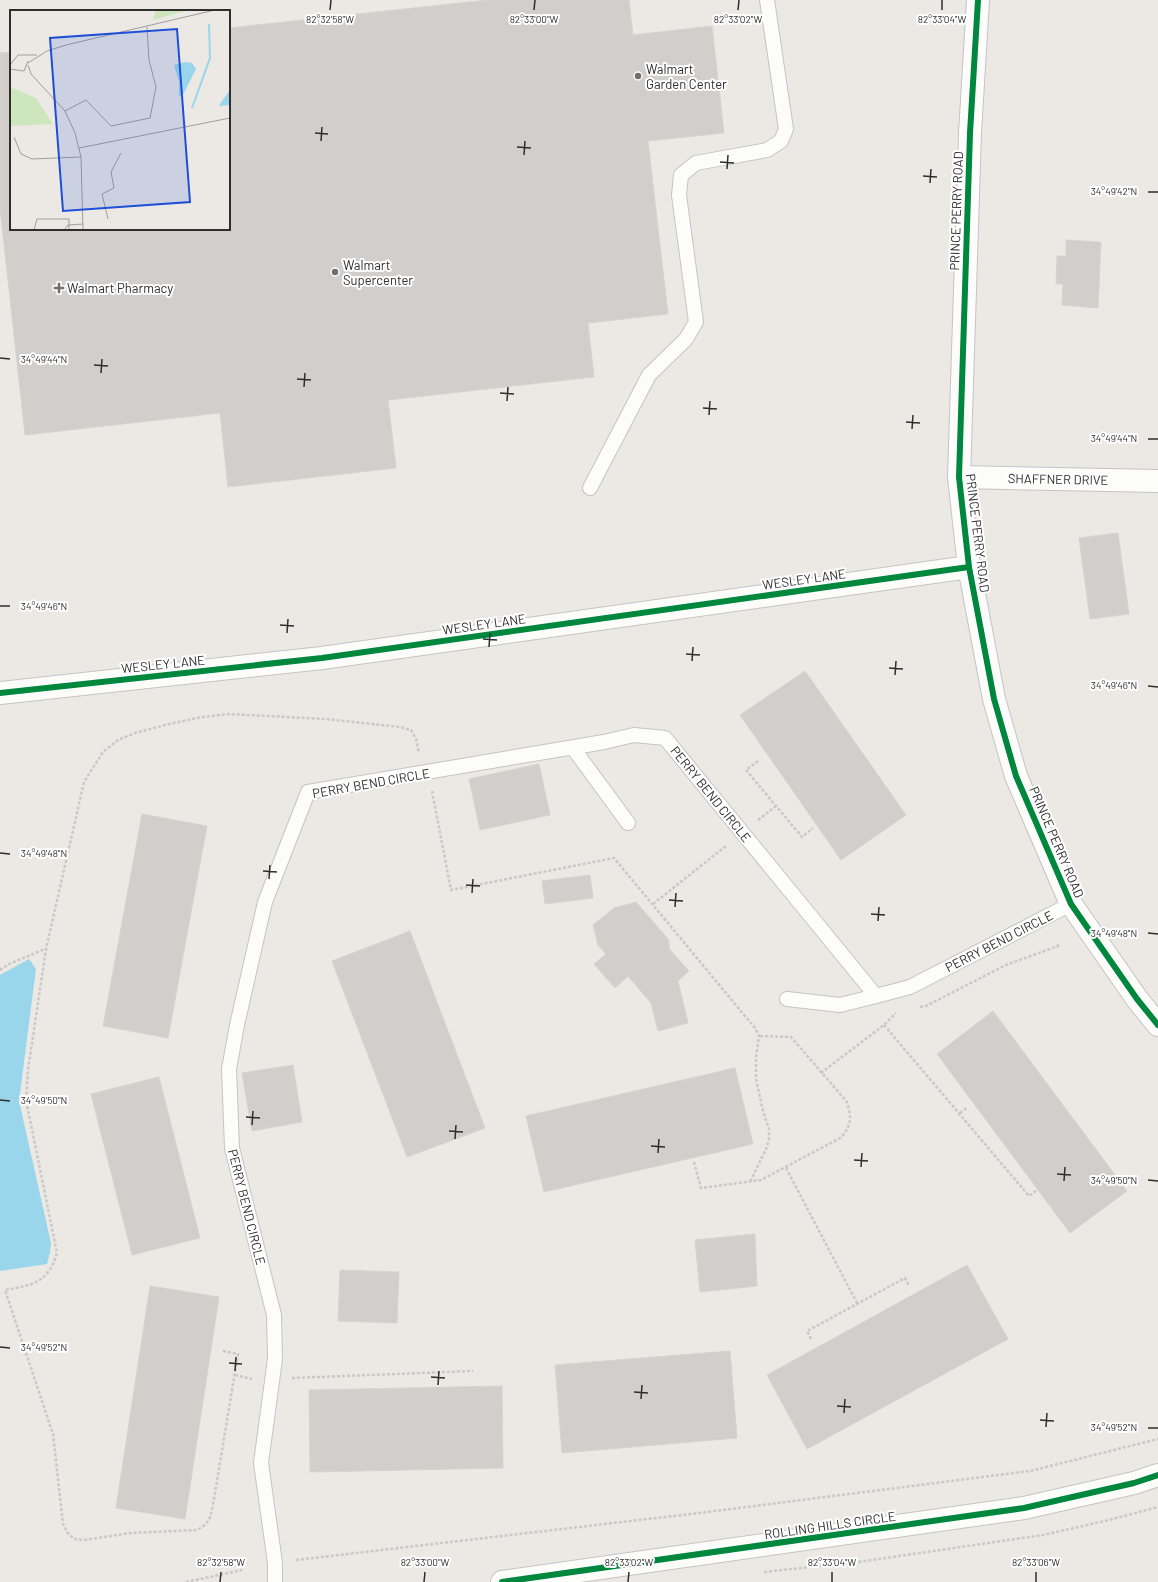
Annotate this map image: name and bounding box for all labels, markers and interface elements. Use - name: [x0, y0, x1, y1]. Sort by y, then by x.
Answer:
- inset map: [10, 10, 230, 230]
- text: 82°32'58"W: [306, 13, 354, 25]
- text: 82°33'00"W: [510, 13, 559, 25]
- text: 82°33'02"W: [714, 13, 762, 25]
- text: 82°33'04"W: [918, 13, 966, 25]
- place label: Walmart Garden Center: [646, 61, 727, 92]
- marker: Walmart Garden Center: [633, 71, 643, 81]
- street label: PRINCE PERRY ROAD: [946, 151, 966, 271]
- text: 34°49'42"N: [1091, 185, 1137, 197]
- place label: Walmart Supercenter: [343, 257, 413, 288]
- marker: Walmart Supercenter: [330, 267, 340, 277]
- place label: Walmart Pharmacy: [67, 280, 173, 296]
- marker: Walmart Pharmacy: [54, 283, 64, 293]
- text: 34°49'44"N: [21, 353, 67, 365]
- text: 34°49'44"N: [1091, 432, 1137, 444]
- street label: SHAFFNER DRIVE: [1008, 470, 1109, 488]
- street label: PRINCE PERRY ROAD: [963, 473, 993, 593]
- street label: WESLEY LANE: [761, 565, 847, 593]
- text: 34°49'46"N: [21, 600, 67, 612]
- street label: WESLEY LANE: [441, 610, 527, 638]
- street label: WESLEY LANE: [120, 652, 206, 676]
- text: 34°49'46"N: [1091, 679, 1137, 691]
- street label: PERRY BEND CIRCLE: [667, 743, 755, 845]
- street label: PERRY BEND CIRCLE: [311, 765, 431, 801]
- street label: PRINCE PERRY ROAD: [1026, 784, 1088, 900]
- text: 34°49'48"N: [21, 847, 67, 859]
- street label: PERRY BEND CIRCLE: [942, 907, 1056, 975]
- text: 34°49'48"N: [1091, 927, 1137, 939]
- text: 34°49'50"N: [21, 1094, 67, 1106]
- street label: PERRY BEND CIRCLE: [225, 1147, 269, 1267]
- text: 34°49'50"N: [1091, 1174, 1137, 1186]
- text: 34°49'52"N: [21, 1341, 67, 1353]
- text: 34°49'52"N: [1091, 1421, 1137, 1433]
- street label: ROLLING HILLS CIRCLE: [763, 1508, 897, 1542]
- text: 82°32'58"W: [197, 1556, 245, 1568]
- text: 82°33'00"W: [401, 1556, 450, 1568]
- text: 82°33'02"W: [605, 1556, 653, 1568]
- text: 82°33'04"W: [808, 1556, 856, 1568]
- text: 82°33'06"W: [1012, 1556, 1060, 1568]

